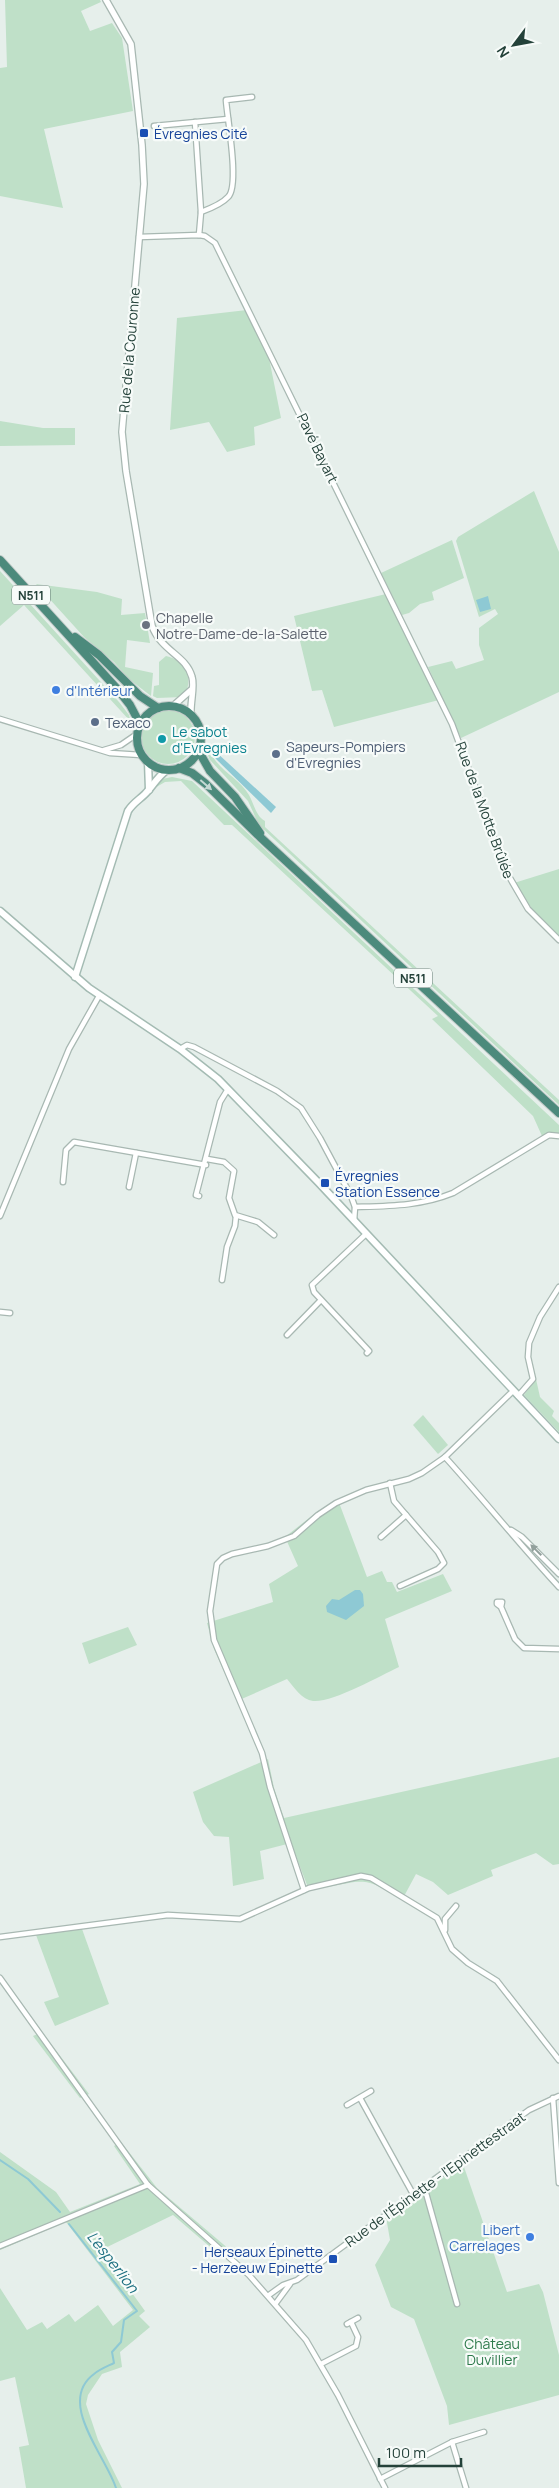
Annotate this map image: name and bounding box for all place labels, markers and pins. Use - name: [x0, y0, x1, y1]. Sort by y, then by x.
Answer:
- place label: Évregnies Cité: [154, 124, 247, 143]
- marker: Évregnies Cité: [138, 127, 150, 139]
- place label: Chapelle Notre-Dame-de-la-Salette: [156, 608, 327, 643]
- marker: Chapelle Notre-Dame-de-la-Salette: [140, 619, 152, 631]
- place label: d'Intérieur: [66, 681, 133, 700]
- marker: d'Intérieur: [50, 684, 62, 696]
- place label: Texaco: [105, 713, 151, 732]
- marker: Texaco: [89, 716, 101, 728]
- place label: Le sabot d'Evregnies: [172, 722, 247, 757]
- marker: Le sabot d'Evregnies: [156, 733, 168, 745]
- place label: Sapeurs-Pompiers d'Evregnies: [286, 737, 406, 772]
- marker: Sapeurs-Pompiers d'Evregnies: [270, 748, 282, 760]
- place label: Évregnies Station Essence: [335, 1166, 440, 1201]
- marker: Évregnies Station Essence: [319, 1177, 331, 1189]
- place label: Libert Carrelages: [449, 2220, 520, 2255]
- marker: Libert Carrelages: [524, 2231, 536, 2243]
- place label: Herseaux Épinette - Herzeeuw Epinette: [192, 2242, 323, 2277]
- marker: Herseaux Épinette - Herzeeuw Epinette: [327, 2253, 339, 2265]

